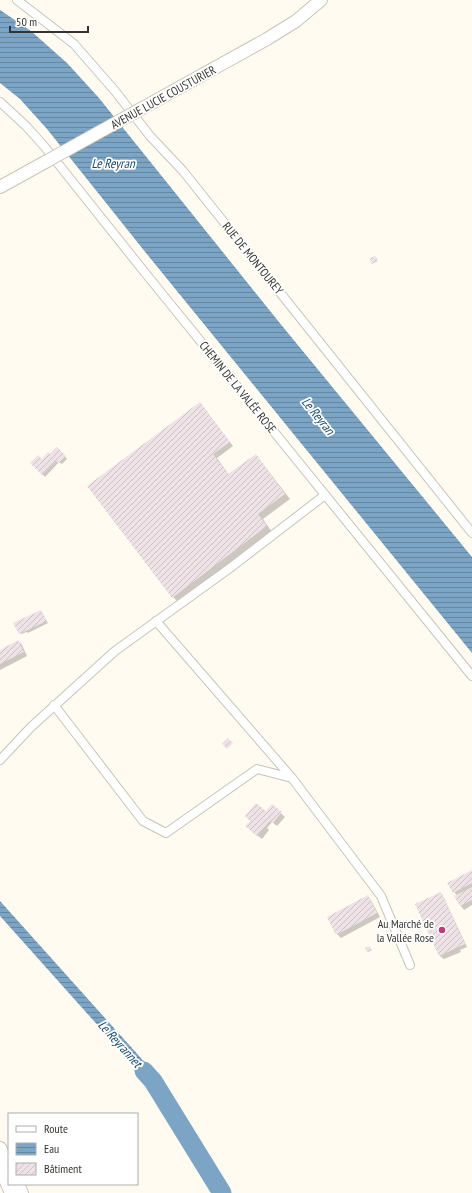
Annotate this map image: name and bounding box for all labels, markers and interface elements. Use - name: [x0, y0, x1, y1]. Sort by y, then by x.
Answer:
- scale bar: [10, 8, 88, 34]
- text: 50 m: [16, 14, 37, 29]
- street label: AVENUE LUCIE COUSTURIER: [108, 62, 218, 132]
- water label: Le Reyran: [91, 155, 136, 172]
- street label: RUE DE MONTOUREY: [219, 219, 287, 298]
- street label: CHEMIN DE LA VALÉE ROSE: [196, 338, 280, 436]
- water label: Le Reyran: [298, 394, 339, 439]
- place label: Au Marché de la Vallée Rose: [377, 916, 434, 945]
- marker: Au Marché de la Vallée Rose: [437, 925, 447, 935]
- water label: Le Reyrannet: [94, 1017, 147, 1072]
- legend: [8, 1113, 138, 1185]
- text: Route: [44, 1121, 68, 1136]
- text: Eau: [44, 1141, 59, 1156]
- text: Bâtiment: [44, 1161, 82, 1176]

